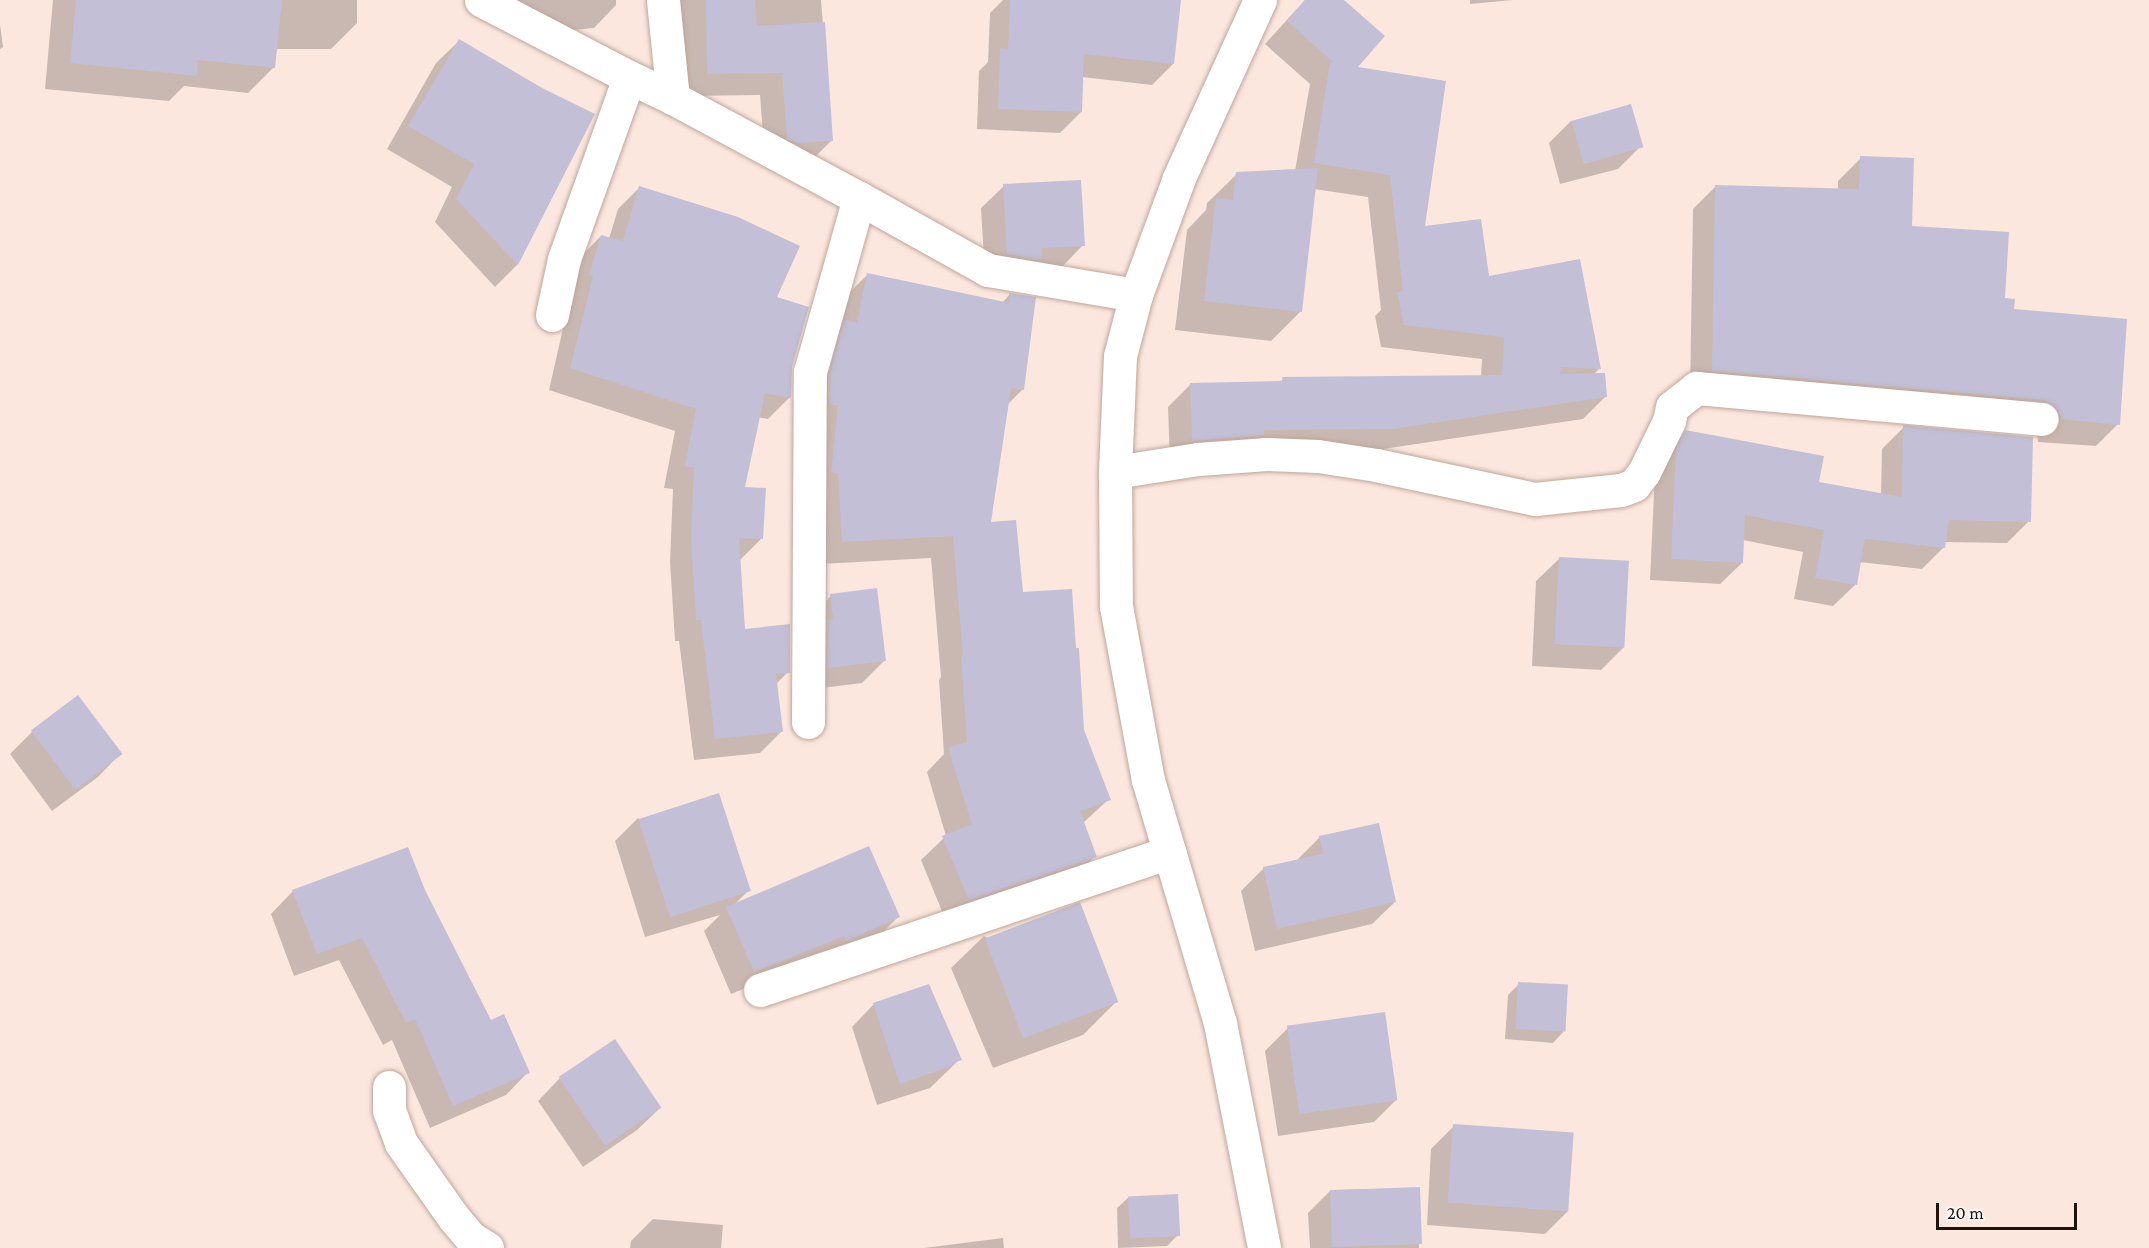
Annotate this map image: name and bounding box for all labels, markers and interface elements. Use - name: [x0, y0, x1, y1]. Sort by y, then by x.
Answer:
- scale bar: [1939, 1191, 2080, 1229]
- text: 20 m: [1947, 1203, 1984, 1223]

